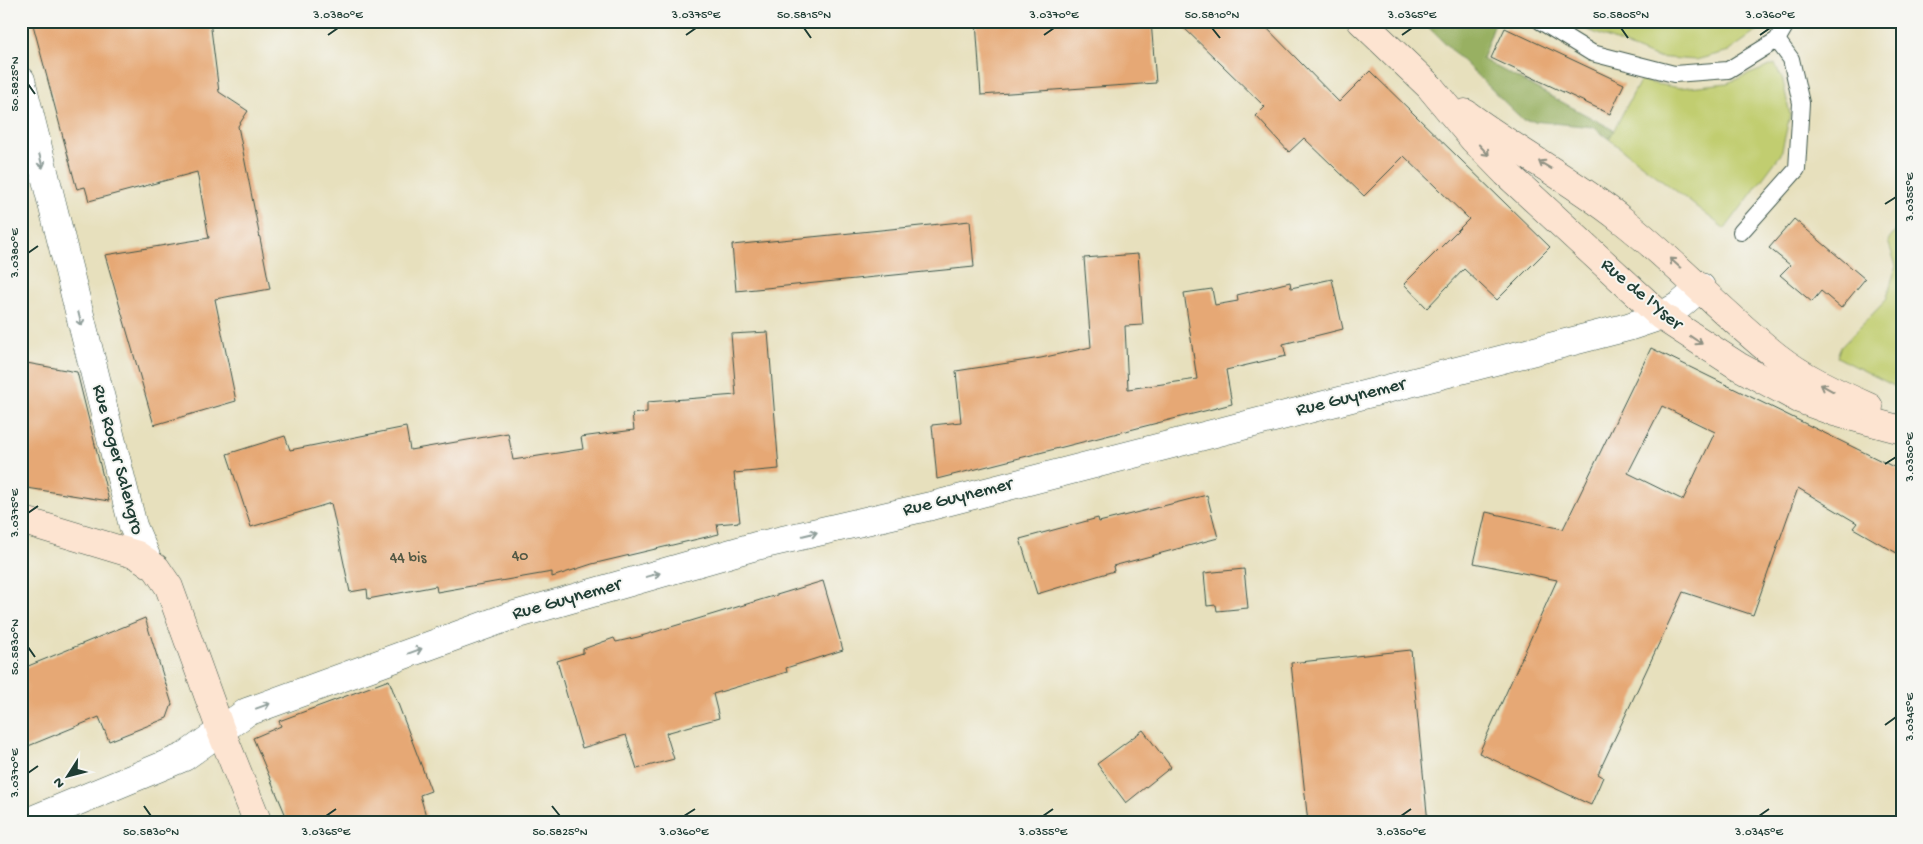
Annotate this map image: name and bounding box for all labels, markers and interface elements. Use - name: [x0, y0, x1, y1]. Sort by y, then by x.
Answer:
- text: 3.0380°E: [312, 9, 363, 23]
- text: 3.0375°E: [671, 9, 721, 23]
- text: 50.5815°N: [777, 9, 831, 23]
- text: 3.0370°E: [1029, 9, 1079, 23]
- text: 50.5810°N: [1185, 9, 1239, 23]
- text: 3.0365°E: [1387, 9, 1437, 23]
- text: 50.5805°N: [1593, 9, 1649, 23]
- text: 3.0360°E: [1745, 9, 1795, 23]
- text: 50.5825°N: [9, 56, 23, 112]
- one-way arrow: [1478, 144, 1490, 157]
- one-way arrow: [37, 152, 47, 168]
- one-way arrow: [1538, 160, 1552, 171]
- text: 3.0355°E: [1904, 172, 1918, 222]
- text: 3.0380°E: [9, 228, 23, 279]
- street label: Rue de l'Yser: [1595, 254, 1688, 337]
- one-way arrow: [1668, 257, 1681, 269]
- one-way arrow: [76, 310, 86, 326]
- one-way arrow: [1689, 335, 1703, 345]
- street label: Rue Guynemer: [1294, 373, 1410, 423]
- street label: Rue Roger Salengro: [86, 382, 148, 538]
- one-way arrow: [1820, 382, 1834, 392]
- text: 3.0350°E: [1904, 432, 1918, 483]
- street label: Rue Guynemer: [901, 473, 1017, 523]
- text: 3.0375°E: [9, 488, 23, 538]
- one-way arrow: [802, 529, 818, 538]
- house number: 40: [512, 548, 528, 567]
- house number: 44 bis: [390, 550, 427, 569]
- one-way arrow: [645, 570, 661, 580]
- street label: Rue Guynemer: [510, 573, 626, 627]
- text: 50.5830°N: [9, 619, 23, 675]
- one-way arrow: [407, 646, 422, 655]
- text: 3.0345°E: [1904, 693, 1918, 742]
- one-way arrow: [254, 701, 270, 710]
- text: 3.0370°E: [9, 748, 23, 798]
- north arrow: [42, 752, 92, 802]
- text: N: [50, 773, 69, 791]
- text: 50.5830°N: [123, 826, 179, 840]
- text: 3.0365°E: [301, 826, 351, 840]
- text: 50.5825°N: [532, 826, 588, 840]
- text: 3.0360°E: [659, 826, 709, 840]
- text: 3.0355°E: [1018, 826, 1068, 840]
- text: 3.0350°E: [1375, 826, 1426, 840]
- text: 3.0345°E: [1734, 826, 1783, 840]

